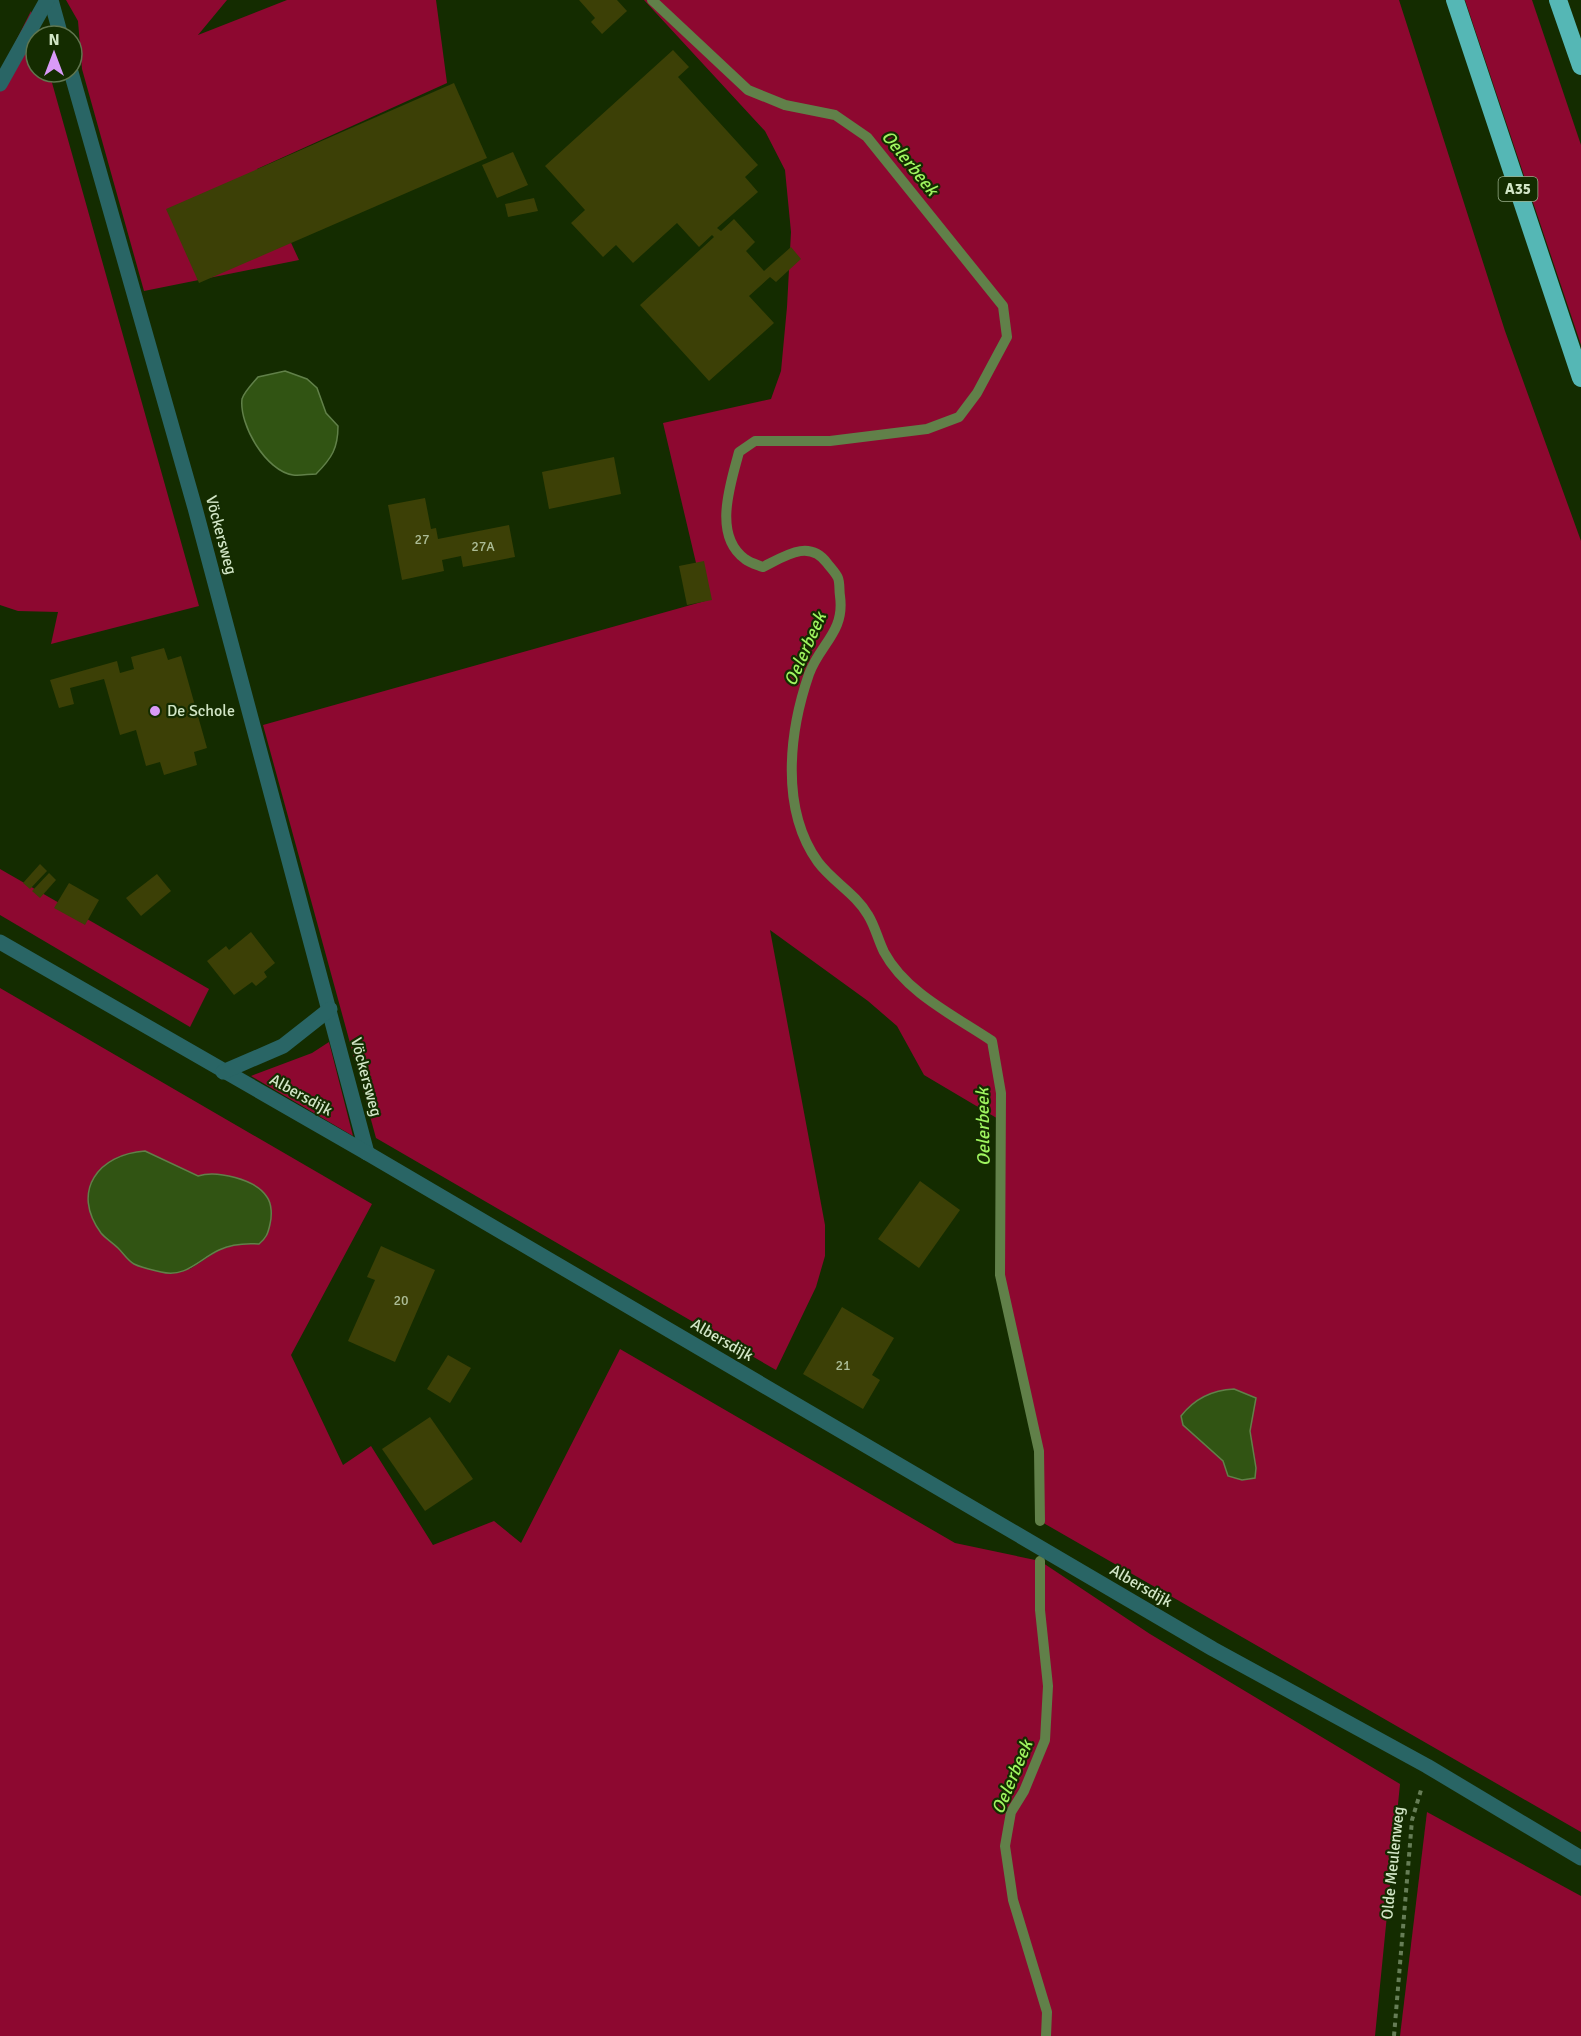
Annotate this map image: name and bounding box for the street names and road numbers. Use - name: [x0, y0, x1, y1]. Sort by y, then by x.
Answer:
- road number: A35: [1498, 177, 1538, 201]
- street label: Vöckersweg: [201, 493, 241, 577]
- street label: Vöckersweg: [346, 1035, 386, 1119]
- street label: Albersdijk: [266, 1070, 336, 1120]
- street label: Albersdijk: [687, 1314, 757, 1366]
- street label: Albersdijk: [1106, 1560, 1176, 1612]
- street label: Olde Meulenweg: [1377, 1805, 1409, 1921]

